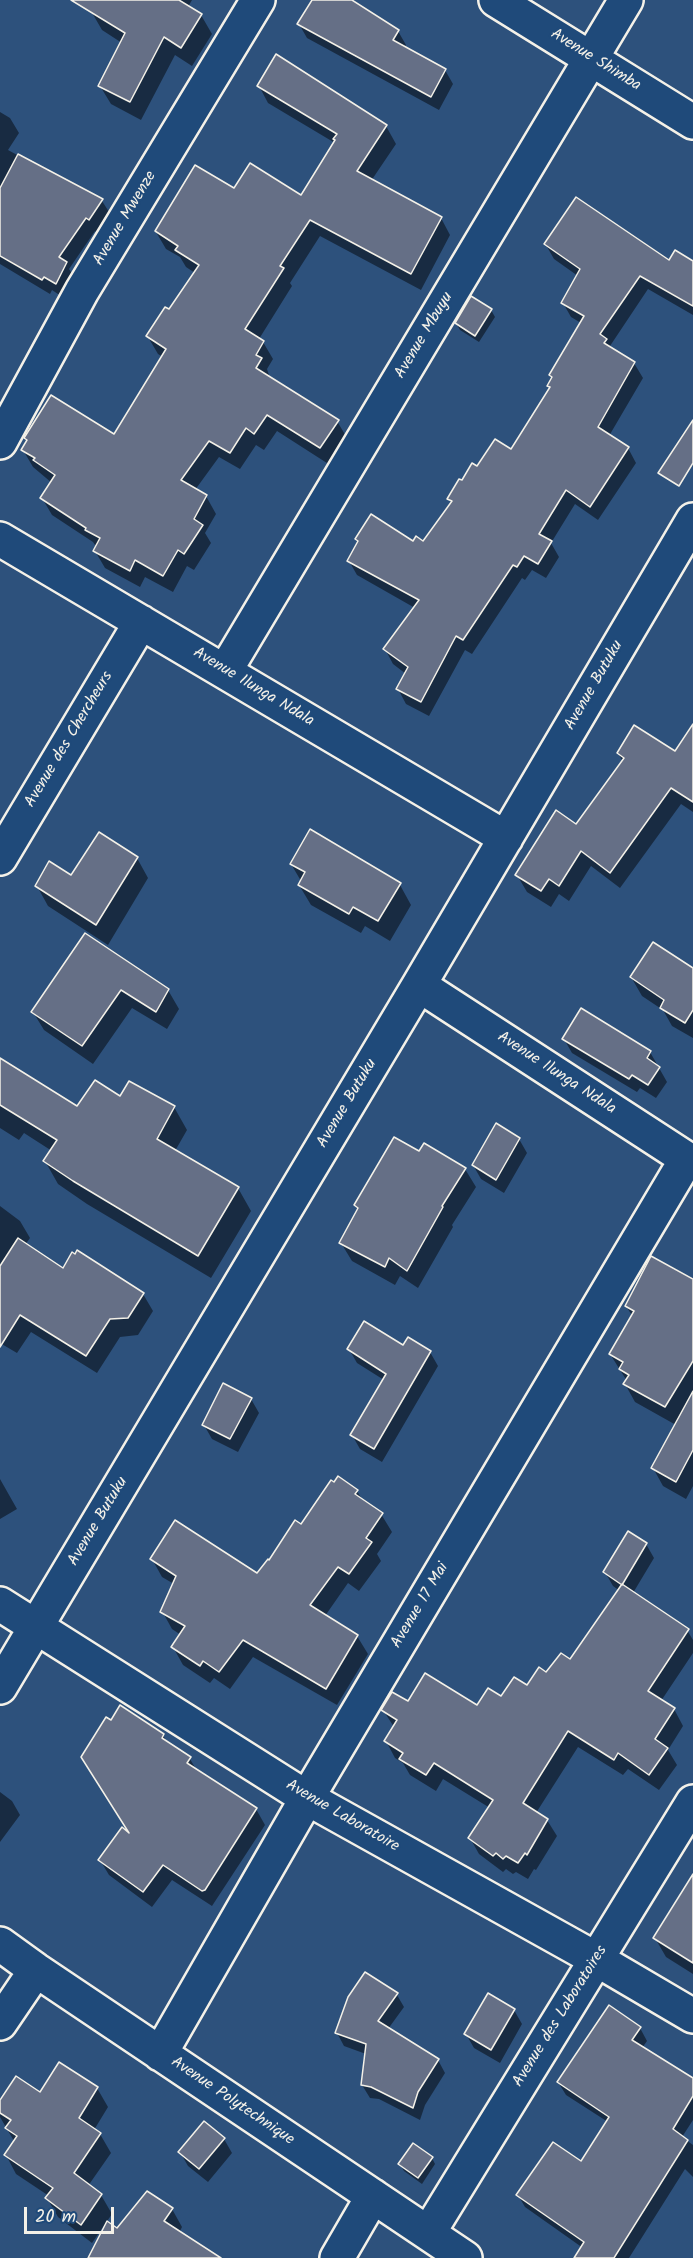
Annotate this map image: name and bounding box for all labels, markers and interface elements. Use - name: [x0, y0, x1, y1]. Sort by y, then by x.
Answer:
- street label: Avenue Shimba: [546, 26, 644, 96]
- street label: Avenue Mwenze: [90, 168, 162, 270]
- street label: Avenue Mbuyu: [392, 289, 458, 383]
- street label: Avenue Butuku: [562, 638, 628, 734]
- street label: Avenue Ilunga Ndala: [189, 644, 317, 732]
- street label: Avenue des Chercheurs: [22, 668, 118, 812]
- street label: Avenue Ilunga Ndala: [493, 1028, 619, 1120]
- street label: Avenue Butuku: [314, 1056, 382, 1152]
- street label: Avenue Butuku: [65, 1474, 133, 1570]
- street label: Avenue 17 Mai: [388, 1560, 454, 1652]
- street label: Avenue Laboratoire: [282, 1777, 402, 1857]
- street label: Avenue des Laboratoires: [510, 1943, 612, 2091]
- street label: Avenue Polytechnique: [167, 2054, 297, 2150]
- scale bar: [27, 2195, 117, 2233]
- text: 20 m: [35, 2203, 76, 2232]

